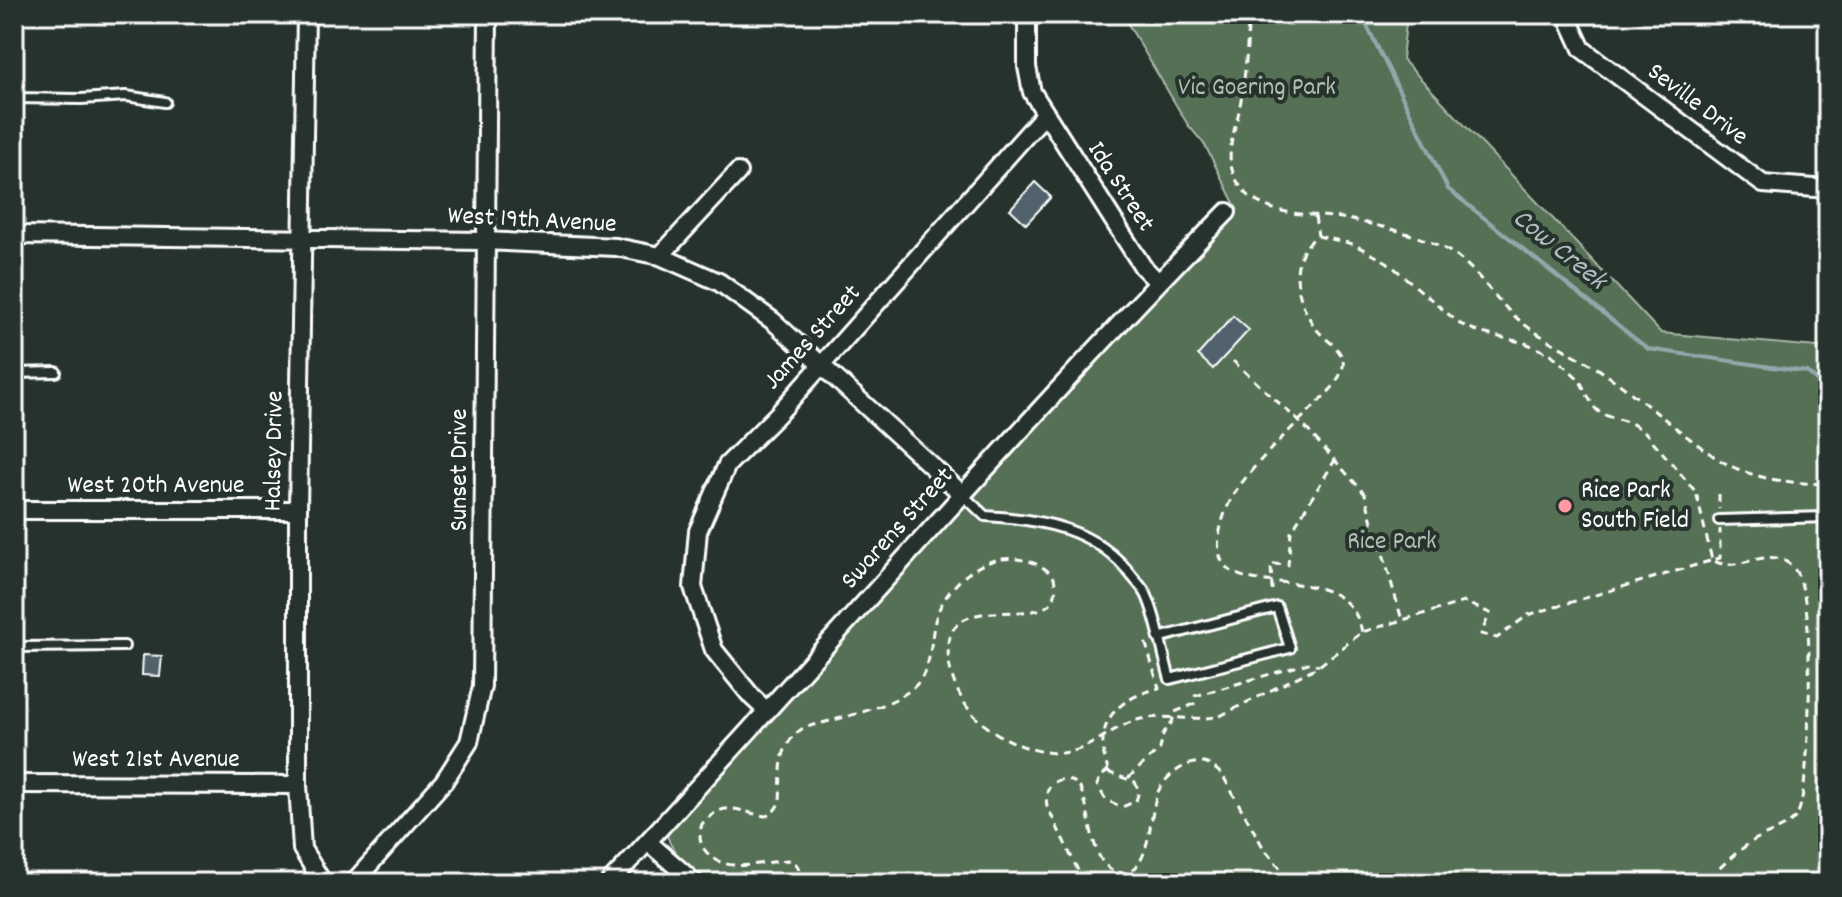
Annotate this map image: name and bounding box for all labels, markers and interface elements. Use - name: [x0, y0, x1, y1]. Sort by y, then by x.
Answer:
- street label: Seville Drive: [1639, 55, 1755, 155]
- park label: Vic Goering Park: [1178, 70, 1336, 107]
- street label: Ida Street: [1077, 134, 1163, 240]
- street label: West 19th Avenue: [447, 198, 617, 244]
- water label: Cow Creek: [1502, 201, 1616, 303]
- street label: James Street: [755, 277, 871, 399]
- street label: Halsey Drive: [255, 390, 295, 512]
- street label: Sunset Drive: [442, 409, 479, 531]
- street label: Swarens Street: [833, 459, 963, 598]
- street label: West 20th Avenue: [68, 468, 244, 505]
- place label: Rice Park South Field: [1581, 473, 1689, 540]
- marker: Rice Park South Field: [1556, 497, 1574, 515]
- park label: Rice Park: [1347, 524, 1437, 561]
- street label: West 21st Avenue: [72, 742, 240, 779]

